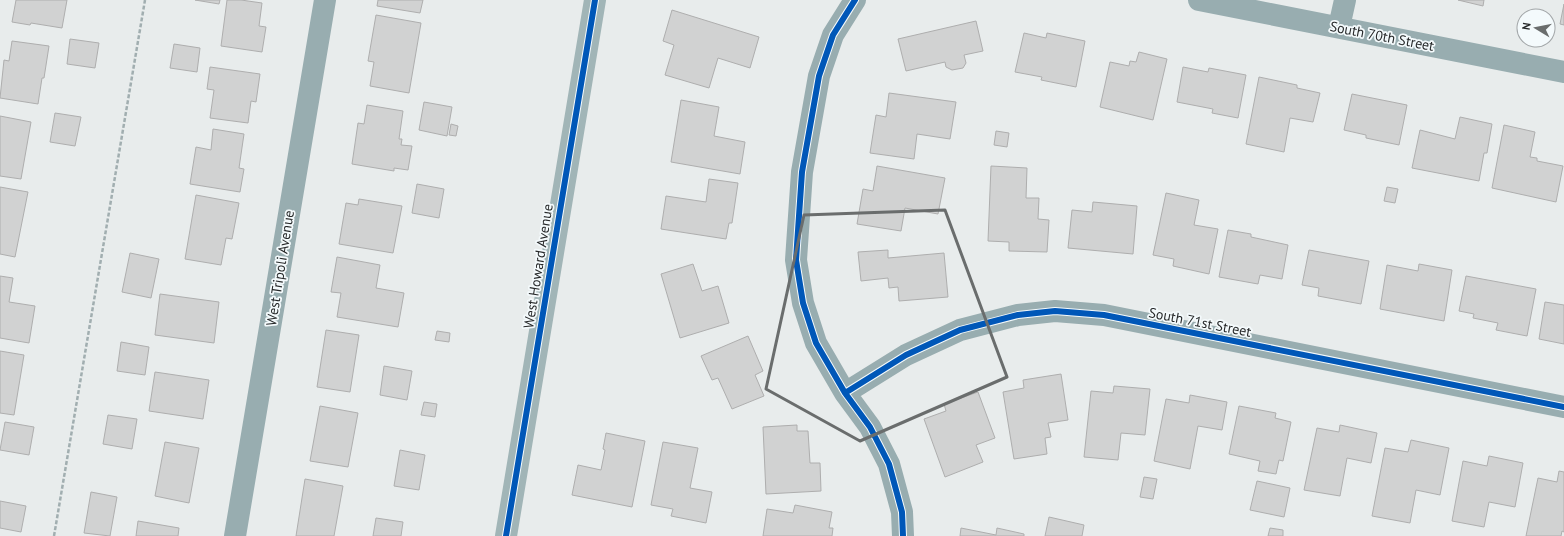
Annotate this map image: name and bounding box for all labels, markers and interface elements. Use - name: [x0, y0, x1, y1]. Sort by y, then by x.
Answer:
- north arrow: [1516, 8, 1556, 48]
- street label: South 70th Street: [1328, 17, 1436, 55]
- text: N: [1519, 21, 1534, 31]
- street label: West Howard Avenue: [519, 202, 557, 330]
- street label: West Tripoli Avenue: [262, 209, 298, 327]
- street label: South 71st Street: [1147, 303, 1253, 341]

